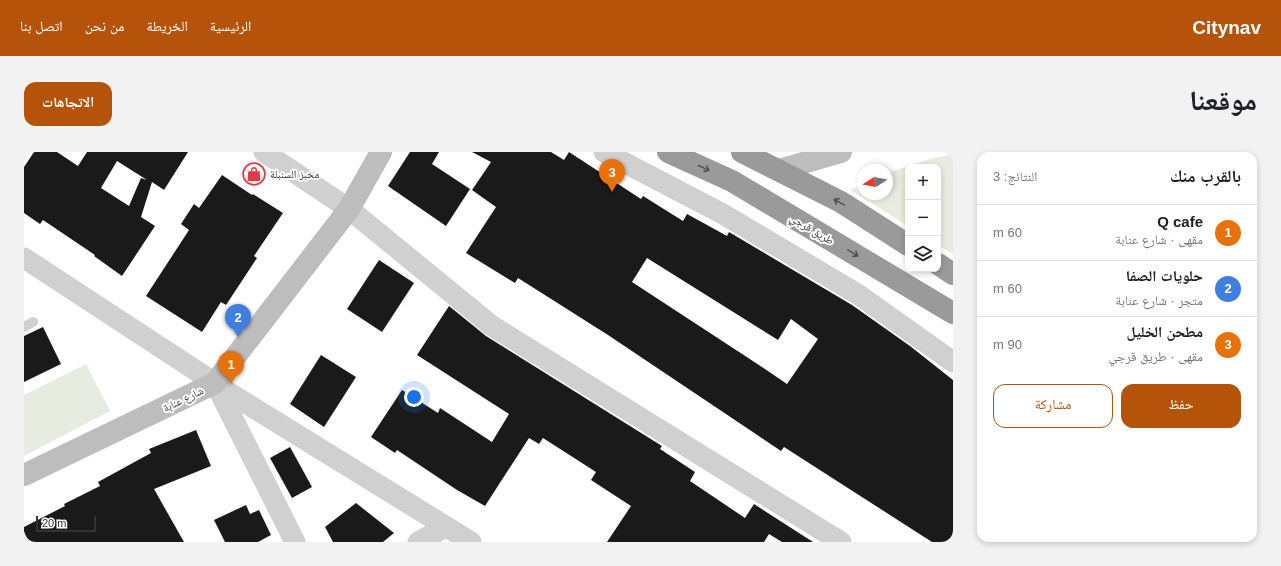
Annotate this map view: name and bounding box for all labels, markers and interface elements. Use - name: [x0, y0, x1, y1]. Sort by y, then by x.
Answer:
- text: Citynav: [1192, 17, 1261, 38]
- text: اتصل بنا: [20, 18, 63, 34]
- text: من نحن: [85, 18, 125, 34]
- text: الخريطة: [147, 18, 188, 34]
- text: الرئيسية: [210, 18, 251, 34]
- button: الاتجاهات: [24, 82, 112, 126]
- text: موقعنا: [1189, 85, 1257, 116]
- pin: 3: [599, 159, 625, 192]
- shop icon: مخبز السنبلة: [241, 161, 267, 187]
- north arrow: [857, 164, 893, 200]
- map controls: [905, 164, 941, 272]
- button: +: [905, 164, 941, 200]
- one-way arrow: [697, 165, 709, 172]
- text: بالقرب منك: [1170, 167, 1241, 186]
- place label: مخبز السنبلة: [270, 168, 319, 180]
- text: النتائج: 3: [993, 169, 1037, 184]
- one-way arrow: [834, 197, 846, 205]
- button: −: [905, 200, 941, 236]
- street label: طريق قرجي: [786, 211, 836, 249]
- text: Q cafe: [1157, 213, 1203, 230]
- text: 60 m: [993, 225, 1022, 240]
- text: 1: [1224, 225, 1232, 240]
- text: مقهى · شارع عنابة: [1115, 232, 1203, 247]
- button: layers: [905, 236, 941, 272]
- one-way arrow: [847, 250, 859, 258]
- text: حلويات الصفا: [1126, 267, 1203, 284]
- text: 60 m: [993, 281, 1022, 296]
- text: 2: [1224, 281, 1232, 296]
- text: متجر · شارع عنابة: [1116, 293, 1203, 308]
- pin: 2: [225, 304, 251, 337]
- text: مطحن الخليل: [1127, 323, 1203, 340]
- text: 90 m: [993, 337, 1022, 352]
- text: 3: [1224, 337, 1232, 352]
- text: مقهى · طريق قرجي: [1108, 349, 1203, 364]
- pin: 1: [218, 351, 244, 384]
- street label: شارع عنابة: [161, 384, 206, 415]
- button: مشاركة: [993, 384, 1113, 428]
- button: حفظ: [1121, 384, 1241, 428]
- your location: [404, 387, 424, 407]
- scale bar: [36, 514, 96, 533]
- text: 20 m: [42, 517, 66, 529]

